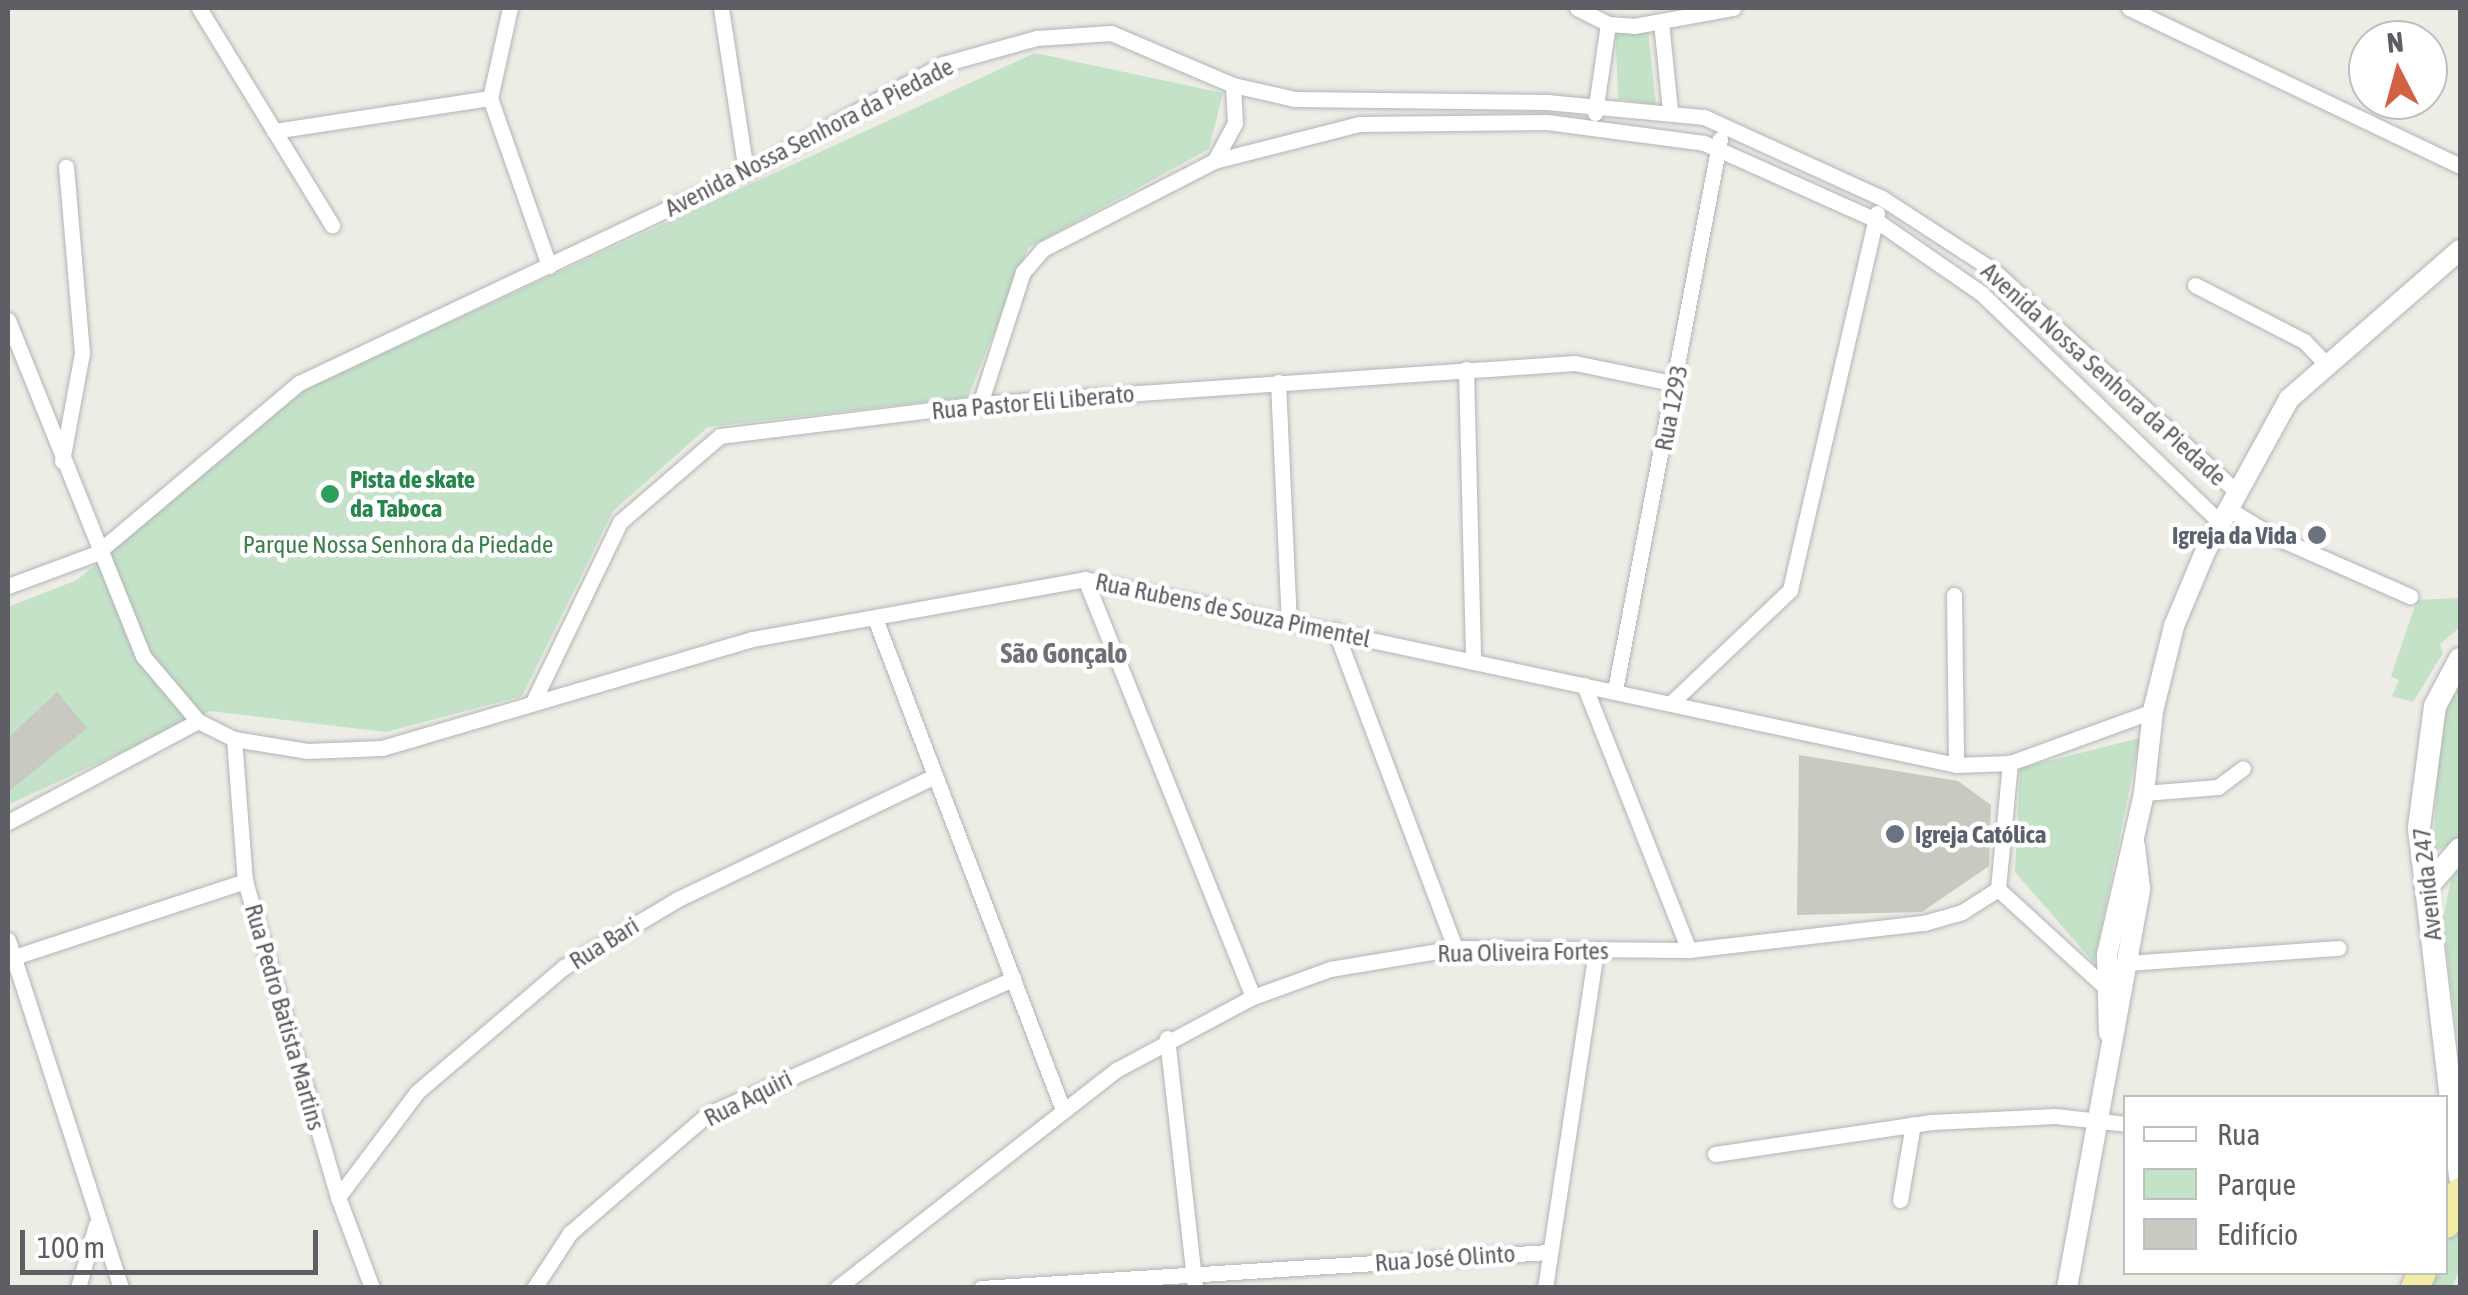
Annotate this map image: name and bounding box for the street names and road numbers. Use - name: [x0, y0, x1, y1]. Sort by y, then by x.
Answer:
- street label: Avenida Nossa Senhora da Piedade: [660, 51, 958, 223]
- street label: Avenida Nossa Senhora da Piedade: [1975, 256, 2233, 492]
- street label: Rua 1293: [1648, 363, 1694, 453]
- street label: Rua Pastor Eli Liberato: [930, 378, 1136, 426]
- street label: Rua Rubens de Souza Pimentel: [1093, 566, 1373, 654]
- street label: Avenida 247: [2406, 826, 2448, 942]
- street label: Rua Pedro Batista Martins: [238, 900, 332, 1134]
- street label: Rua Bari: [564, 910, 644, 976]
- street label: Rua Oliveira Fortes: [1437, 936, 1609, 968]
- street label: Rua Aquiri: [699, 1063, 797, 1133]
- street label: Rua José Olinto: [1374, 1238, 1516, 1278]

